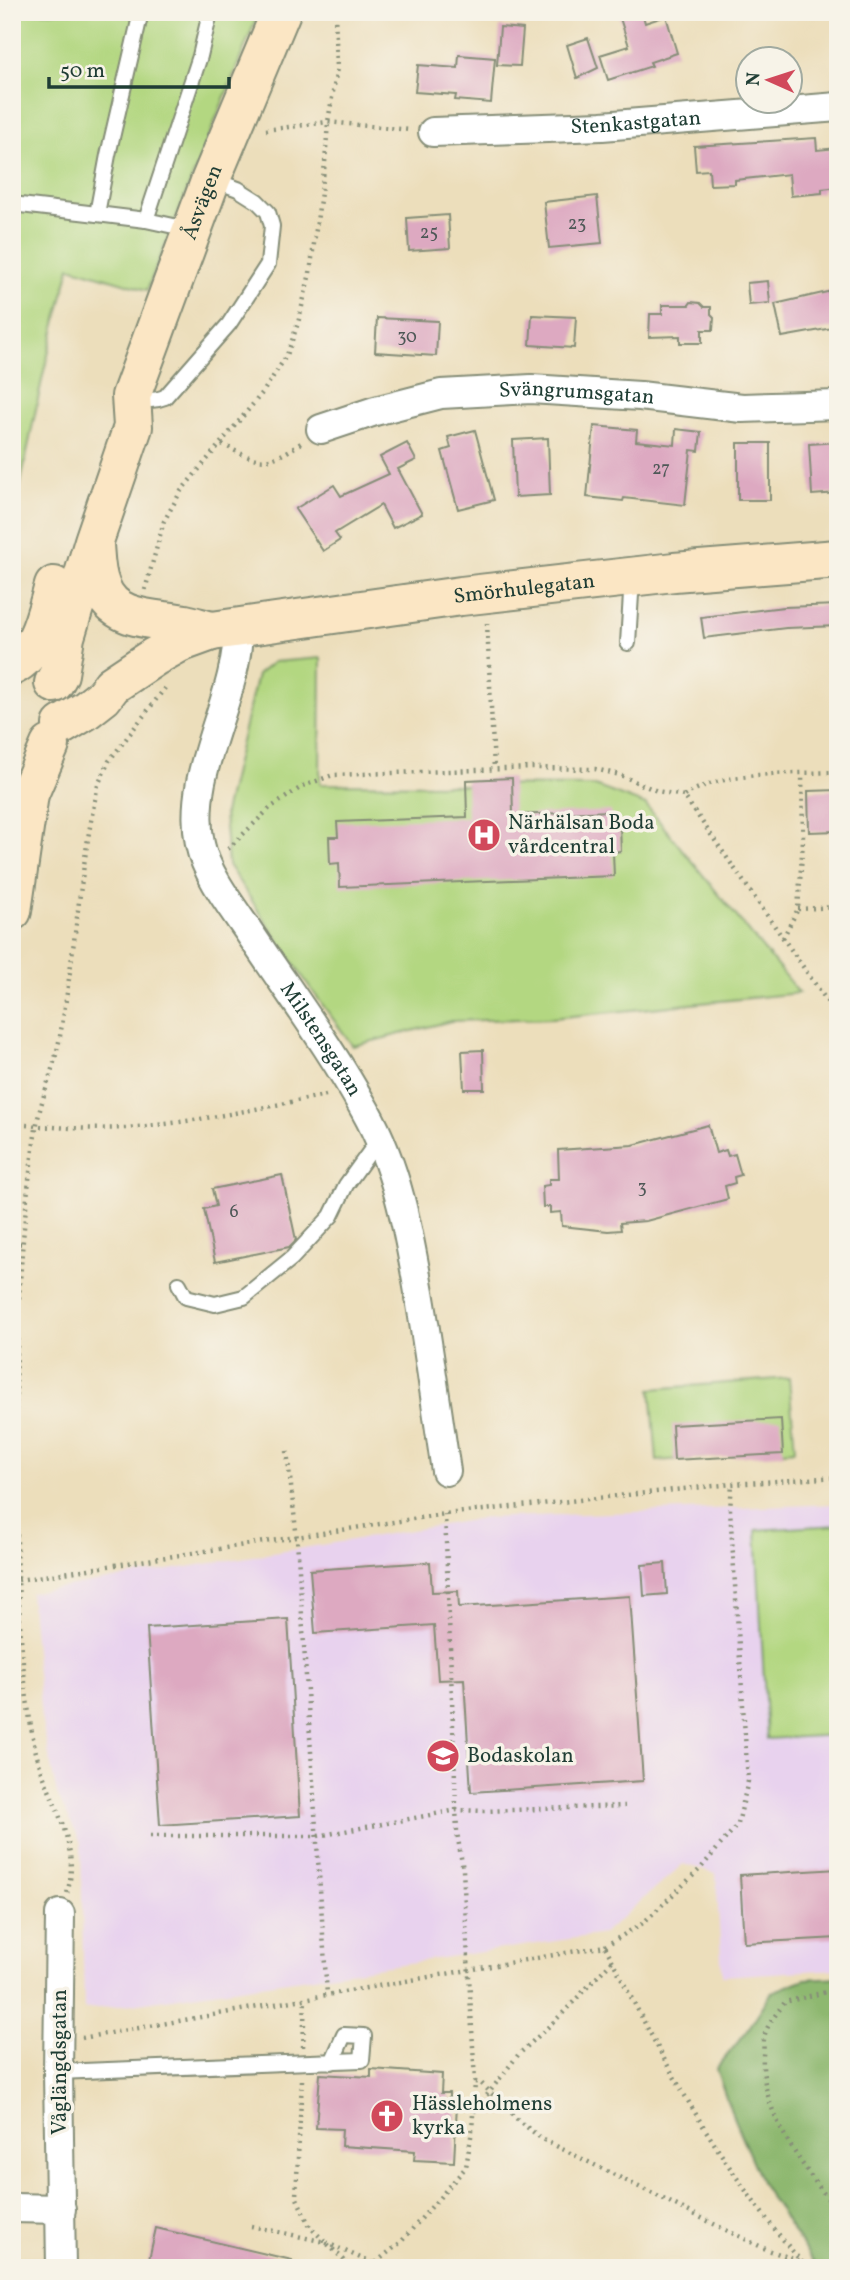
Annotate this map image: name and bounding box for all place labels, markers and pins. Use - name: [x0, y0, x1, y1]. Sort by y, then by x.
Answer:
- place label: Närhälsan Boda vårdcentral: [508, 809, 655, 862]
- hospital icon: Närhälsan Boda vårdcentral: [465, 816, 503, 854]
- school or university icon: Bodaskolan: [424, 1737, 462, 1775]
- place label: Bodaskolan: [467, 1742, 574, 1771]
- place label: Hässleholmens kyrka: [412, 2090, 552, 2143]
- church icon: Hässleholmens kyrka: [368, 2097, 406, 2135]

